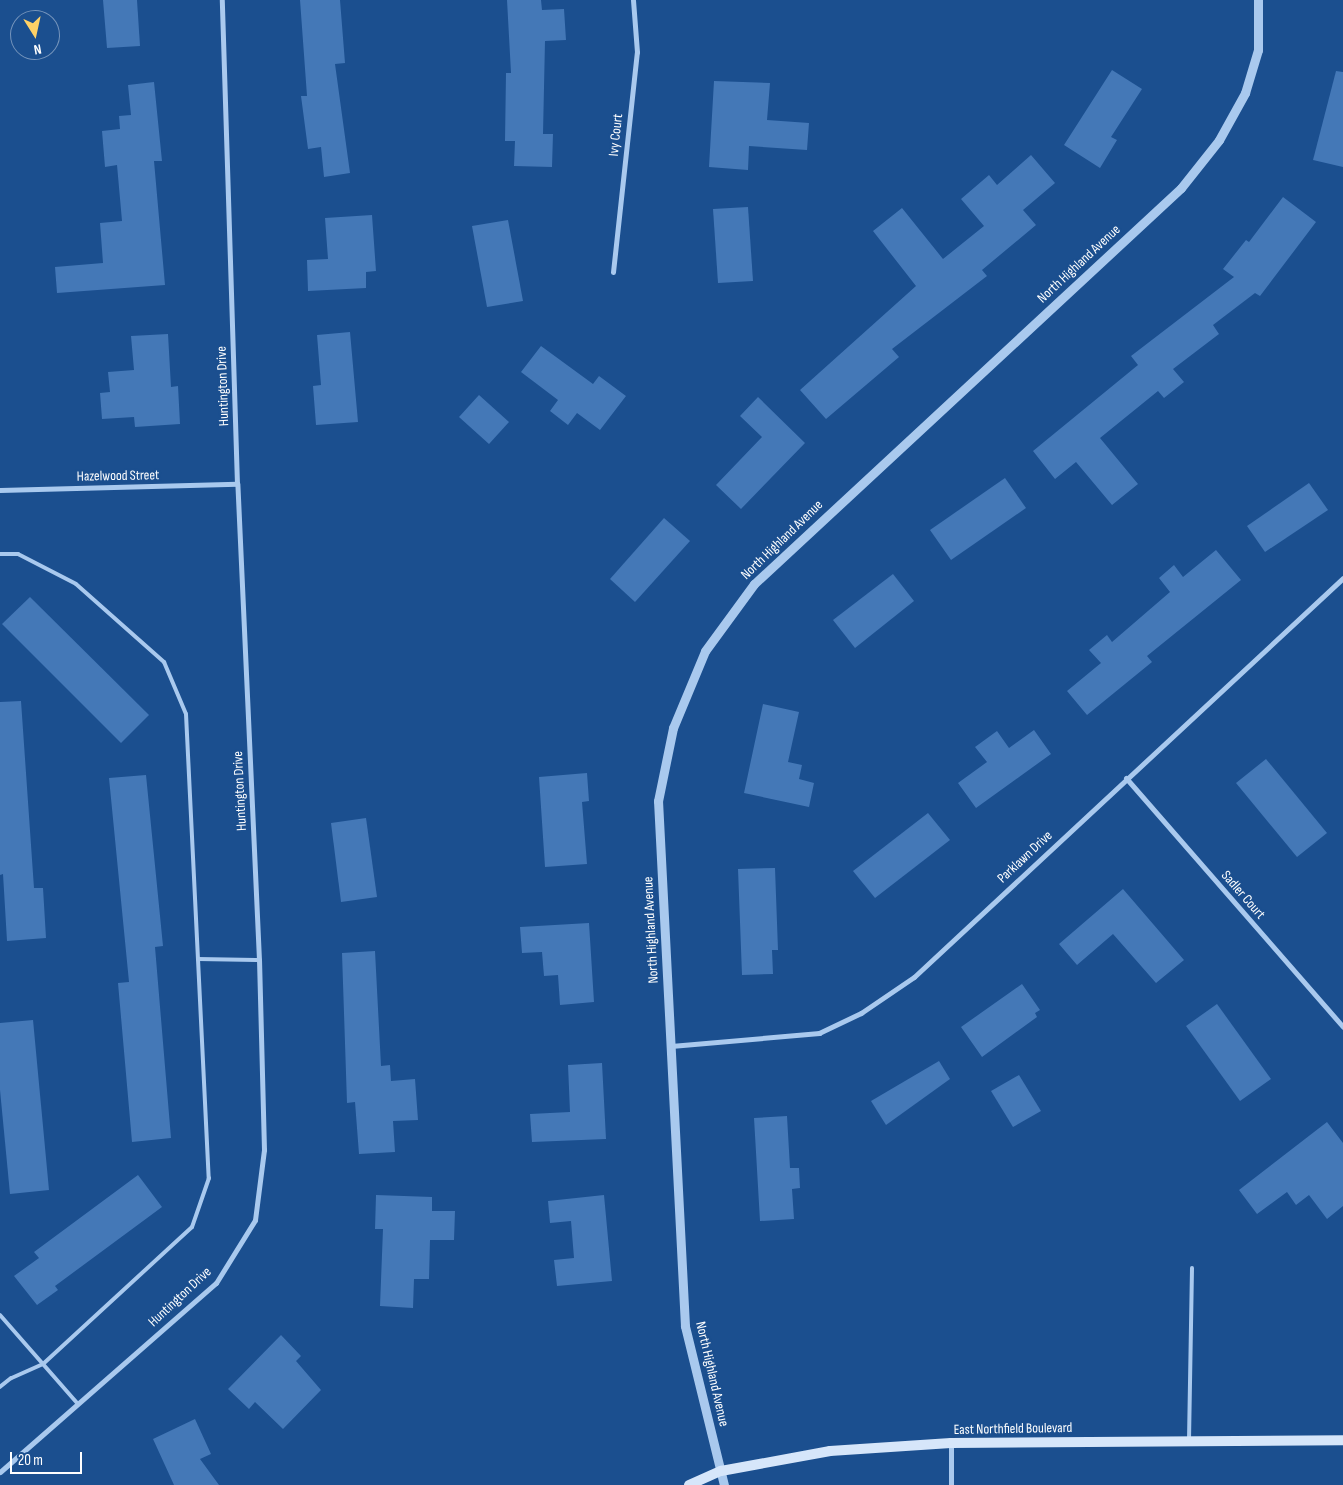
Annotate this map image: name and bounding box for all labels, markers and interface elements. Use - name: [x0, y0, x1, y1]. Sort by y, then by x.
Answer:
- north arrow: [10, 10, 60, 60]
- text: N: [32, 40, 43, 58]
- street label: Ivy Court: [605, 113, 627, 157]
- street label: North Highland Avenue: [1034, 221, 1124, 307]
- street label: Huntington Drive: [213, 346, 233, 426]
- street label: Hazelwood Street: [77, 467, 159, 485]
- street label: North Highland Avenue: [738, 497, 826, 583]
- street label: Huntington Drive: [230, 751, 250, 831]
- street label: Parklawn Drive: [994, 827, 1056, 887]
- street label: Sadler Court: [1217, 867, 1269, 923]
- street label: North Highland Avenue: [640, 876, 662, 984]
- street label: Huntington Drive: [145, 1264, 215, 1330]
- street label: North Highland Avenue: [692, 1320, 732, 1428]
- street label: East Northfield Boulevard: [954, 1420, 1072, 1438]
- scale bar: [12, 1442, 85, 1474]
- text: 20 m: [18, 1451, 43, 1470]

